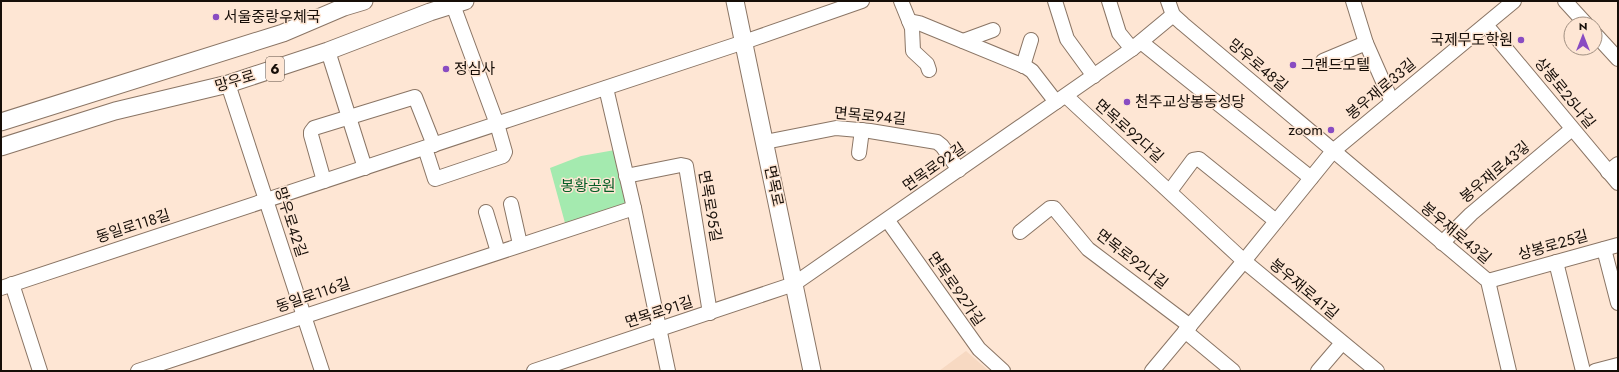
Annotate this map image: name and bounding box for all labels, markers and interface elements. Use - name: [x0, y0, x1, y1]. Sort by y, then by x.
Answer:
- place label: 서울중랑우체국: [224, 6, 321, 28]
- marker: 서울중랑우체국: [211, 12, 221, 22]
- north arrow: [1563, 16, 1603, 56]
- text: N: [1579, 18, 1587, 34]
- place label: 국제무도학원: [1430, 29, 1513, 51]
- street label: 망우로48길: [1223, 33, 1293, 97]
- marker: 국제무도학원: [1516, 35, 1526, 45]
- street label: 봉우재로33길: [1341, 53, 1421, 125]
- street label: 상봉로25나길: [1529, 53, 1601, 133]
- place label: 그랜드모텔: [1301, 54, 1370, 76]
- road number: 6: [266, 57, 284, 81]
- place label: 정심사: [454, 58, 496, 80]
- marker: 그랜드모텔: [1288, 60, 1298, 70]
- street label: 망우로: [212, 64, 258, 98]
- marker: 정심사: [441, 64, 451, 74]
- place label: 천주교상봉동성당: [1135, 91, 1246, 113]
- street label: 면목로92다길: [1090, 94, 1168, 168]
- marker: 천주교상봉동성당: [1122, 97, 1132, 107]
- street label: 면목로94길: [833, 102, 907, 130]
- place label: zoom: [1288, 119, 1323, 141]
- marker: zoom: [1326, 125, 1336, 135]
- street label: 봉우재로43깋: [1455, 136, 1535, 208]
- street label: 면목로92길: [898, 137, 970, 197]
- street label: 면목로: [759, 163, 789, 209]
- street label: 면목로95길: [693, 168, 727, 244]
- park label: 봉황공원: [560, 175, 616, 197]
- street label: 망우로42길: [269, 184, 313, 260]
- street label: 봉우재로43길: [1416, 197, 1496, 269]
- street label: 동일로118길: [93, 204, 173, 248]
- street label: 면목로92나길: [1091, 224, 1173, 294]
- street label: 상봉로25길: [1515, 224, 1591, 266]
- street label: 면목로92가길: [922, 247, 990, 331]
- street label: 봉우재로41길: [1265, 253, 1343, 325]
- street label: 동일로116길: [273, 272, 353, 318]
- street label: 면목로91길: [622, 291, 696, 333]

